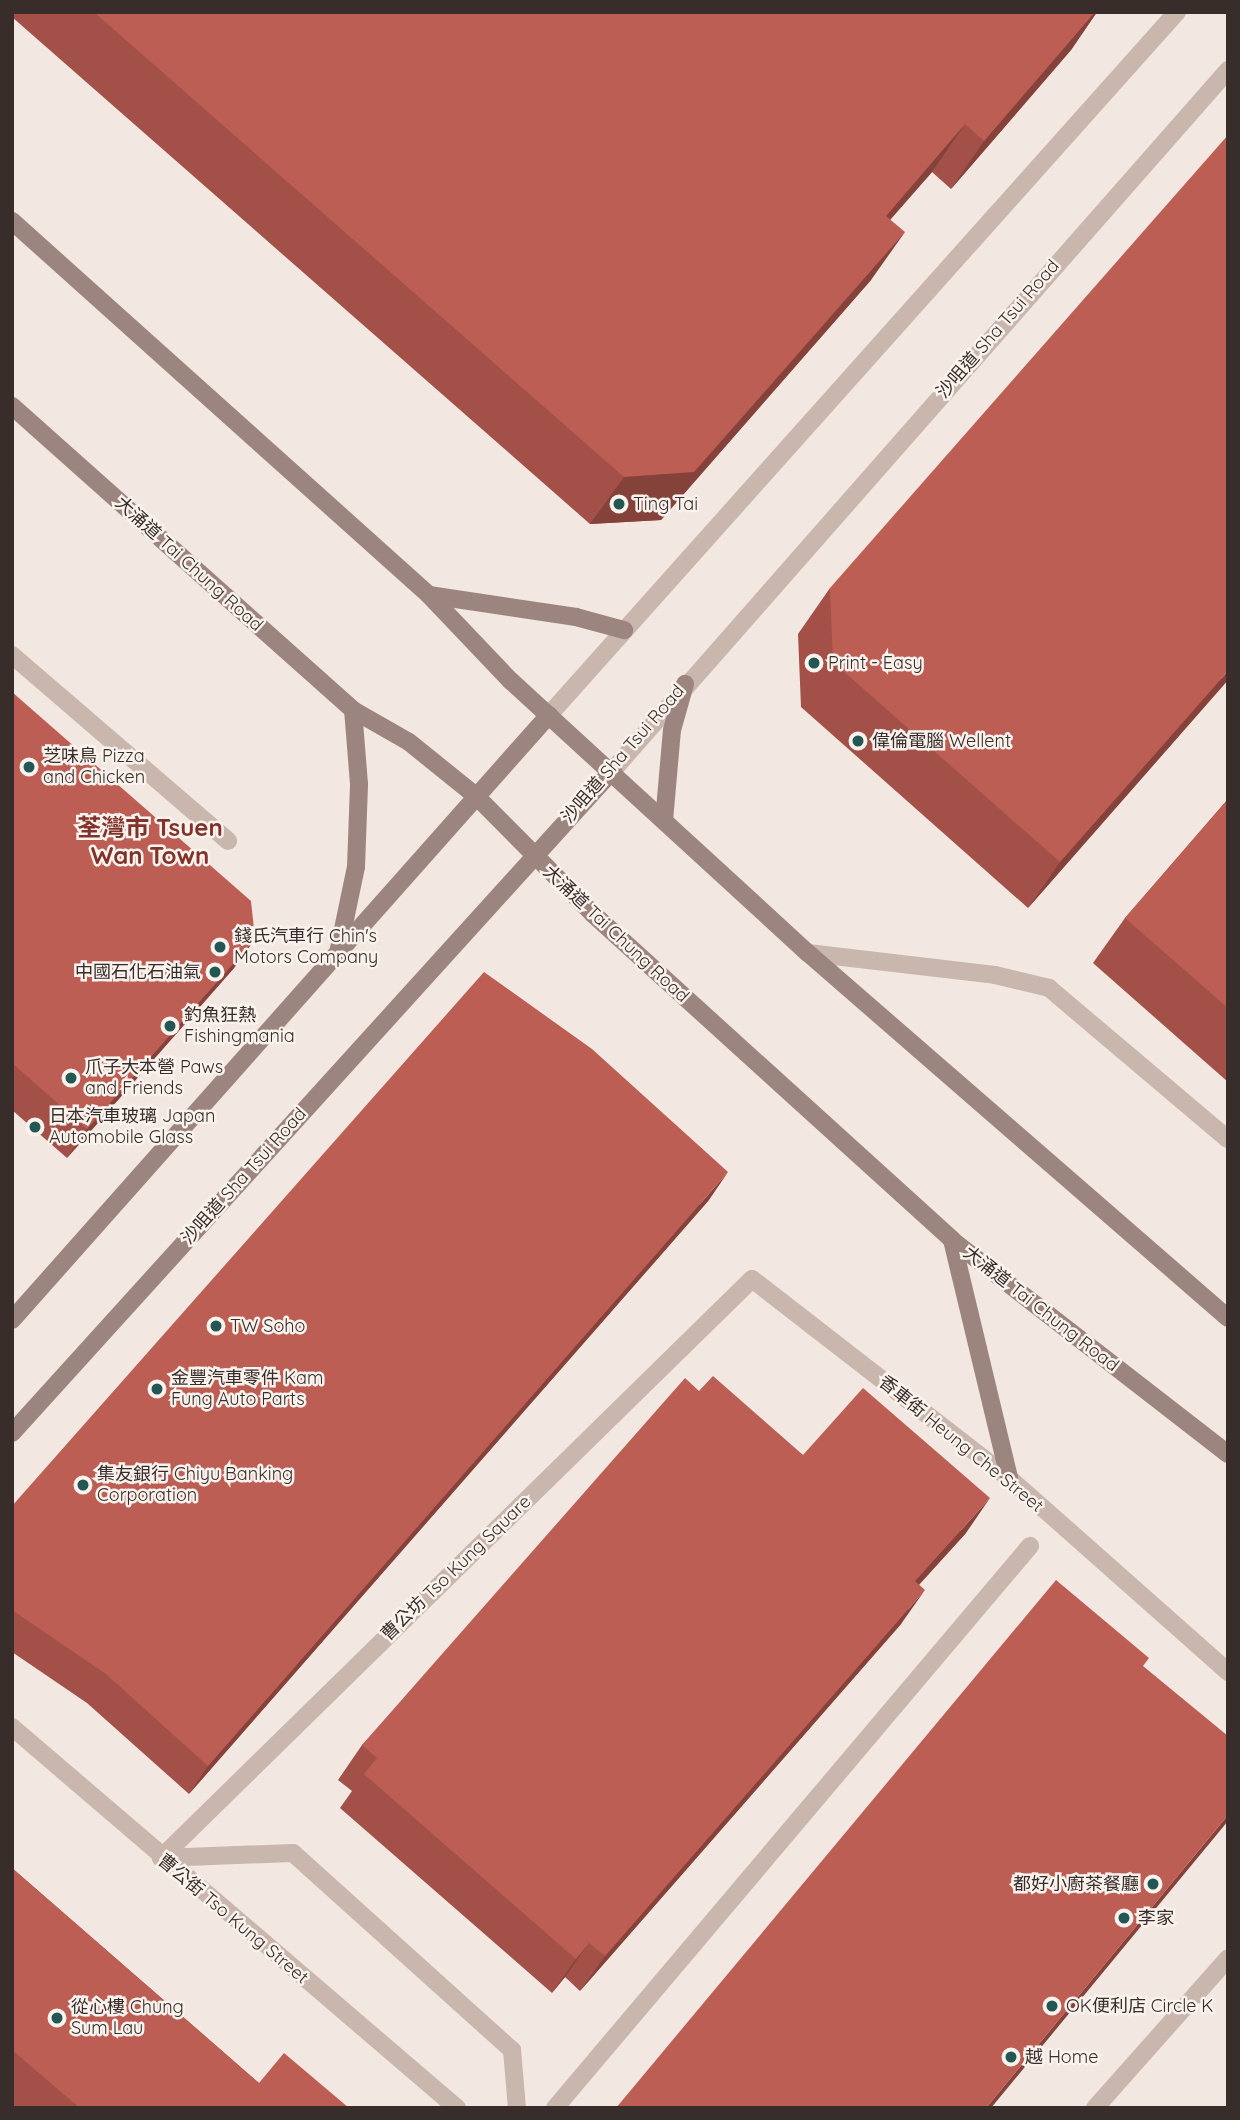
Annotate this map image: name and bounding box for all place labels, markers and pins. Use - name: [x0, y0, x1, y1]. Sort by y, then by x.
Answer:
- place label: Ting Tai: [633, 493, 698, 515]
- marker: Ting Tai: [611, 496, 627, 512]
- place label: Print - Easy: [828, 652, 923, 674]
- marker: Print - Easy: [806, 655, 822, 671]
- place label: 偉倫電腦 Wellent: [872, 730, 1011, 752]
- marker: 偉倫電腦 Wellent: [850, 733, 866, 749]
- place label: 芝味鳥 Pizza and Chicken: [43, 746, 145, 788]
- marker: 芝味鳥 Pizza and Chicken: [21, 759, 37, 775]
- place label: 錢氏汽車行 Chin's Motors Company: [234, 926, 378, 968]
- marker: 錢氏汽車行 Chin's Motors Company: [212, 939, 228, 955]
- place label: 中國石化石油氣: [75, 961, 201, 983]
- marker: 中國石化石油氣: [207, 964, 223, 980]
- place label: 釣魚狂熱 Fishingmania: [184, 1005, 295, 1048]
- marker: 釣魚狂熱 Fishingmania: [162, 1018, 178, 1034]
- place label: 爪子大本營 Paws and Friends: [85, 1057, 223, 1100]
- marker: 爪子大本營 Paws and Friends: [63, 1070, 79, 1086]
- place label: 日本汽車玻璃 Japan Automobile Glass: [49, 1106, 215, 1148]
- marker: 日本汽車玻璃 Japan Automobile Glass: [27, 1119, 43, 1135]
- place label: TW Soho: [230, 1315, 305, 1337]
- marker: TW Soho: [208, 1318, 224, 1334]
- place label: 金豐汽車零件 Kam Fung Auto Parts: [171, 1368, 323, 1410]
- marker: 金豐汽車零件 Kam Fung Auto Parts: [149, 1381, 165, 1397]
- place label: 集友銀行 Chiyu Banking Corporation: [97, 1464, 293, 1506]
- marker: 集友銀行 Chiyu Banking Corporation: [75, 1477, 91, 1493]
- place label: 都好小廚茶餐廳: [1013, 1873, 1139, 1895]
- marker: 都好小廚茶餐廳: [1145, 1876, 1161, 1892]
- place label: 李家: [1138, 1907, 1174, 1929]
- marker: 李家: [1116, 1910, 1132, 1926]
- place label: OK便利店 Circle K: [1066, 1995, 1214, 2017]
- place label: 從心樓 Chung Sum Lau: [71, 1997, 184, 2039]
- marker: OK便利店 Circle K: [1044, 1998, 1060, 2014]
- marker: 從心樓 Chung Sum Lau: [49, 2010, 65, 2026]
- place label: 越 Home: [1025, 2046, 1098, 2068]
- marker: 越 Home: [1003, 2049, 1019, 2065]

